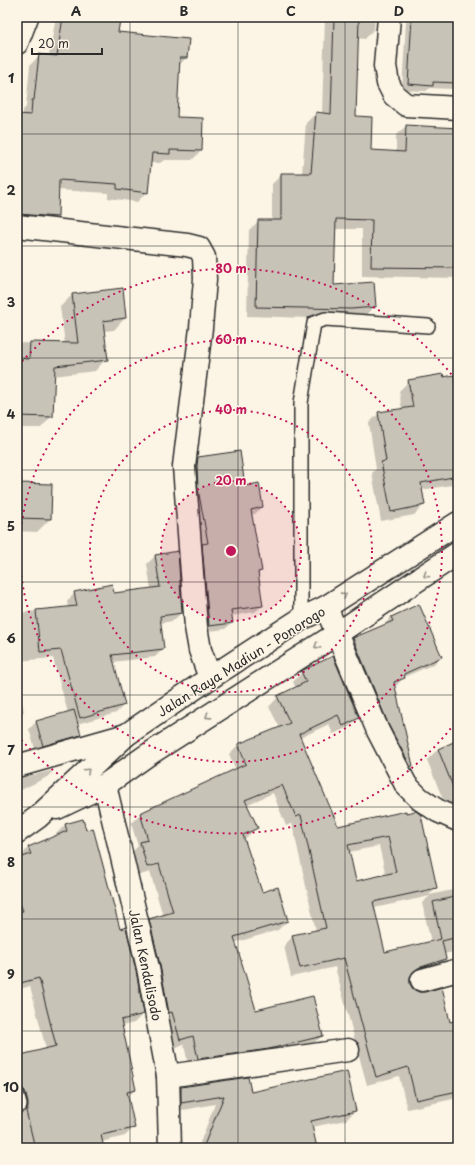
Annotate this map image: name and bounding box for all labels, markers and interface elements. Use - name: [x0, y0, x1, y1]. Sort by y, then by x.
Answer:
- text: A: [71, 1, 81, 20]
- text: B: [180, 1, 189, 20]
- text: C: [286, 1, 296, 20]
- text: D: [394, 1, 404, 20]
- scale bar: [32, 30, 102, 56]
- text: 20 m: [38, 34, 69, 52]
- text: 1: [8, 68, 14, 87]
- text: 2: [6, 180, 16, 199]
- text: 80 m: [215, 259, 247, 277]
- text: 3: [7, 292, 16, 311]
- text: 60 m: [215, 330, 247, 348]
- text: 40 m: [215, 400, 247, 418]
- text: 4: [7, 404, 16, 423]
- text: 20 m: [215, 471, 247, 489]
- text: 5: [7, 516, 15, 535]
- centre of rings: [224, 544, 238, 558]
- one-way arrow: [423, 570, 430, 577]
- one-way arrow: [339, 593, 346, 600]
- street label: Jalan Raya Madiun - Ponorogo: [153, 601, 329, 721]
- text: 6: [6, 628, 16, 647]
- one-way arrow: [314, 642, 321, 649]
- one-way arrow: [205, 712, 212, 719]
- text: 7: [7, 740, 15, 759]
- one-way arrow: [82, 769, 90, 776]
- text: 8: [7, 852, 15, 871]
- street label: Jalan Kendalisodo: [125, 907, 167, 1023]
- text: 9: [7, 964, 15, 983]
- text: 10: [3, 1077, 19, 1096]

